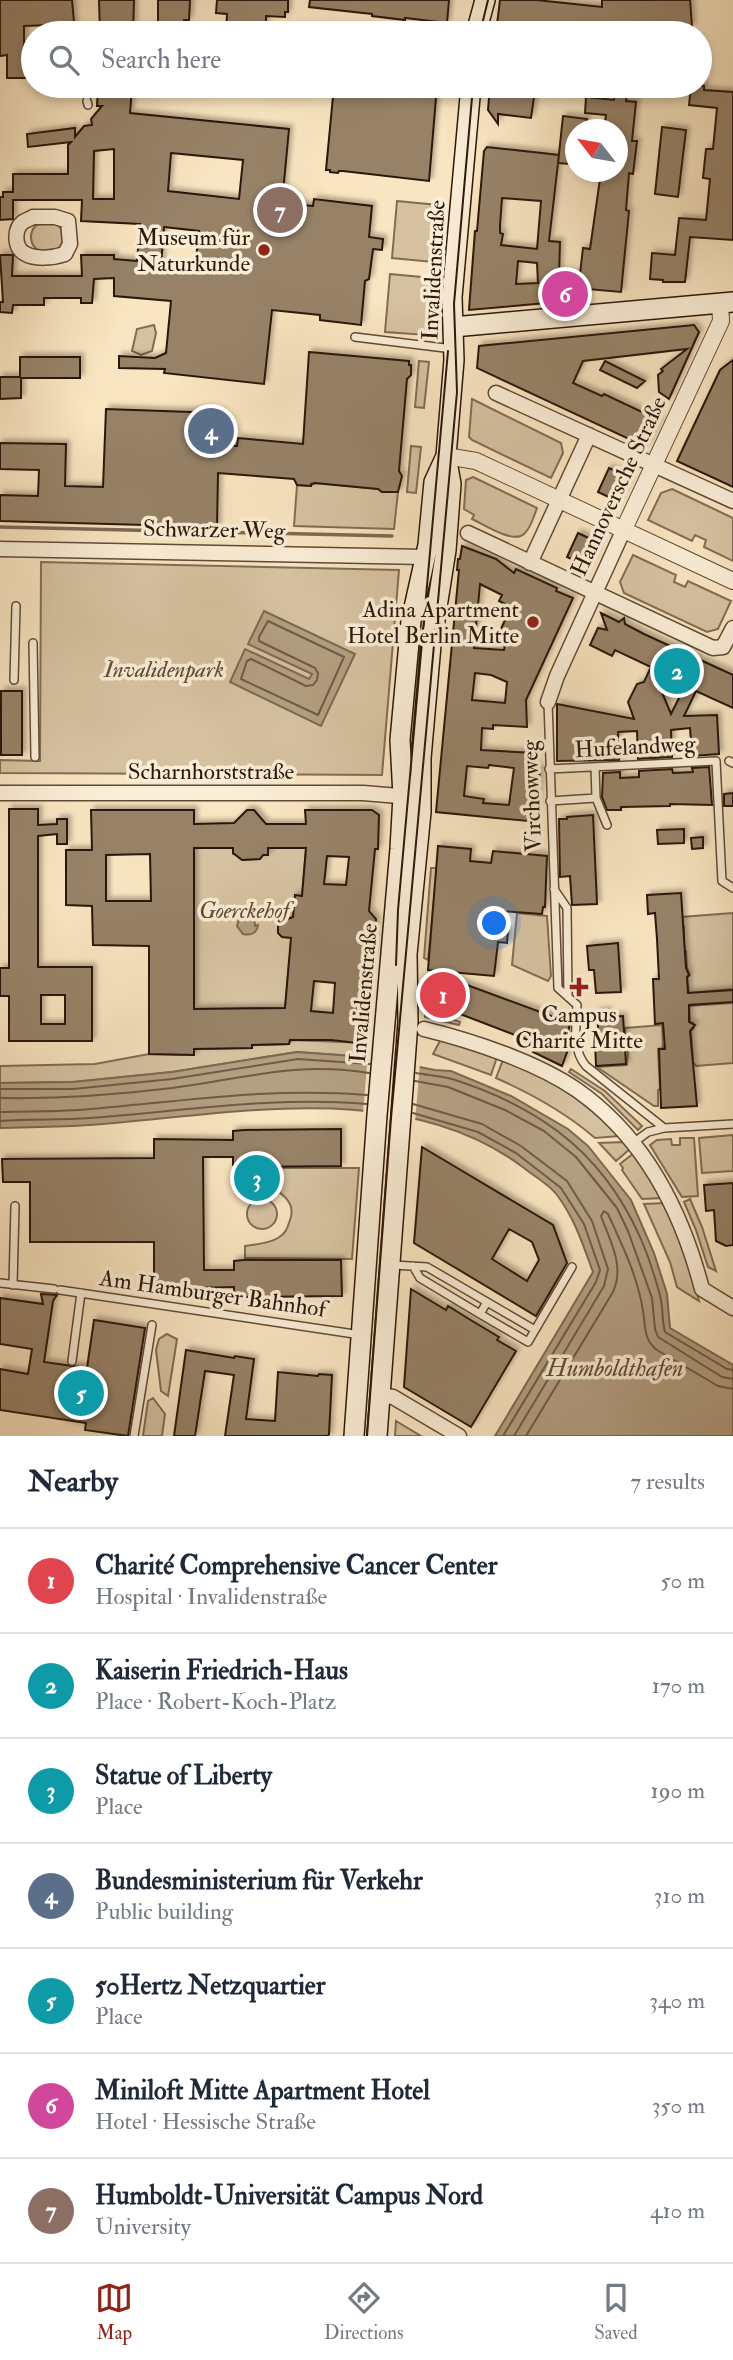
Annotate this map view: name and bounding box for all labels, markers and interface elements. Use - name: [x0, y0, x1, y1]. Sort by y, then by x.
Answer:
- search box: [21, 21, 712, 98]
- icon: search: [45, 41, 83, 79]
- text: Search here: [101, 44, 221, 76]
- north arrow: [565, 119, 628, 182]
- pin: 7: [257, 184, 303, 236]
- street label: Invalidenstraße: [415, 199, 452, 341]
- place label: Museum für Naturkunde: [136, 223, 250, 278]
- marker: Museum für Naturkunde: [256, 242, 272, 258]
- pin: 6: [542, 268, 588, 320]
- street label: Hannoversche Straße: [564, 392, 673, 581]
- pin: 4: [188, 405, 234, 457]
- street label: Schwarzer Weg: [143, 514, 286, 545]
- place label: Adina Apartment Hotel Berlin Mitte: [347, 595, 519, 650]
- marker: Adina Apartment Hotel Berlin Mitte: [525, 614, 541, 630]
- pin: 2: [654, 645, 700, 697]
- park label: Invalidenpark: [103, 655, 224, 684]
- street label: Hufelandweg: [574, 729, 697, 764]
- street label: Virchowweg: [515, 739, 548, 853]
- street label: Scharnhorststraße: [128, 757, 295, 786]
- park label: Goerckehof: [199, 896, 295, 925]
- your location: [477, 906, 511, 940]
- street label: Invalidenstraße: [343, 922, 384, 1064]
- pin: 1: [420, 969, 466, 1021]
- marker: Campus Charité Mitte: [569, 977, 589, 997]
- place label: Campus Charité Mitte: [515, 1000, 643, 1055]
- pin: 3: [234, 1152, 280, 1204]
- street label: Am Hamburger Bahnhof: [97, 1263, 331, 1324]
- water label: Humboldthafen: [546, 1353, 683, 1384]
- pin: 5: [58, 1367, 104, 1419]
- text: Nearby: [28, 1463, 118, 1500]
- text: 7 results: [631, 1467, 705, 1496]
- text: Charité Comprehensive Cancer Center: [95, 1550, 497, 1582]
- text: 1: [47, 1566, 55, 1595]
- text: 50 m: [661, 1566, 705, 1595]
- text: Hospital · Invalidenstraße: [95, 1582, 327, 1611]
- text: Kaiserin Friedrich-Haus: [95, 1655, 348, 1687]
- text: 2: [45, 1671, 57, 1700]
- text: 170 m: [652, 1671, 705, 1700]
- text: Place · Robert-Koch-Platz: [95, 1687, 336, 1716]
- text: Statue of Liberty: [95, 1760, 272, 1792]
- text: 3: [47, 1776, 55, 1805]
- text: 190 m: [651, 1776, 705, 1805]
- text: Place: [95, 1792, 143, 1821]
- text: Bundesministerium für Verkehr: [95, 1865, 423, 1897]
- text: 4: [45, 1881, 57, 1910]
- text: 310 m: [654, 1881, 705, 1910]
- text: Public building: [95, 1897, 233, 1926]
- text: 50Hertz Netzquartier: [95, 1970, 325, 2002]
- text: 5: [46, 1986, 56, 2015]
- text: 340 m: [649, 1986, 705, 2015]
- text: Place: [95, 2002, 143, 2031]
- text: Miniloft Mitte Apartment Hotel: [95, 2075, 430, 2107]
- text: 6: [45, 2091, 57, 2120]
- text: 350 m: [652, 2091, 705, 2120]
- text: Hotel · Hessische Straße: [95, 2107, 316, 2136]
- text: Humboldt-Universität Campus Nord: [95, 2180, 483, 2212]
- text: 7: [46, 2196, 56, 2225]
- text: 410 m: [650, 2196, 705, 2225]
- text: University: [95, 2212, 191, 2241]
- tab: Map: [95, 2279, 133, 2345]
- tab: Directions: [324, 2279, 404, 2345]
- tab: Saved: [594, 2279, 638, 2345]

